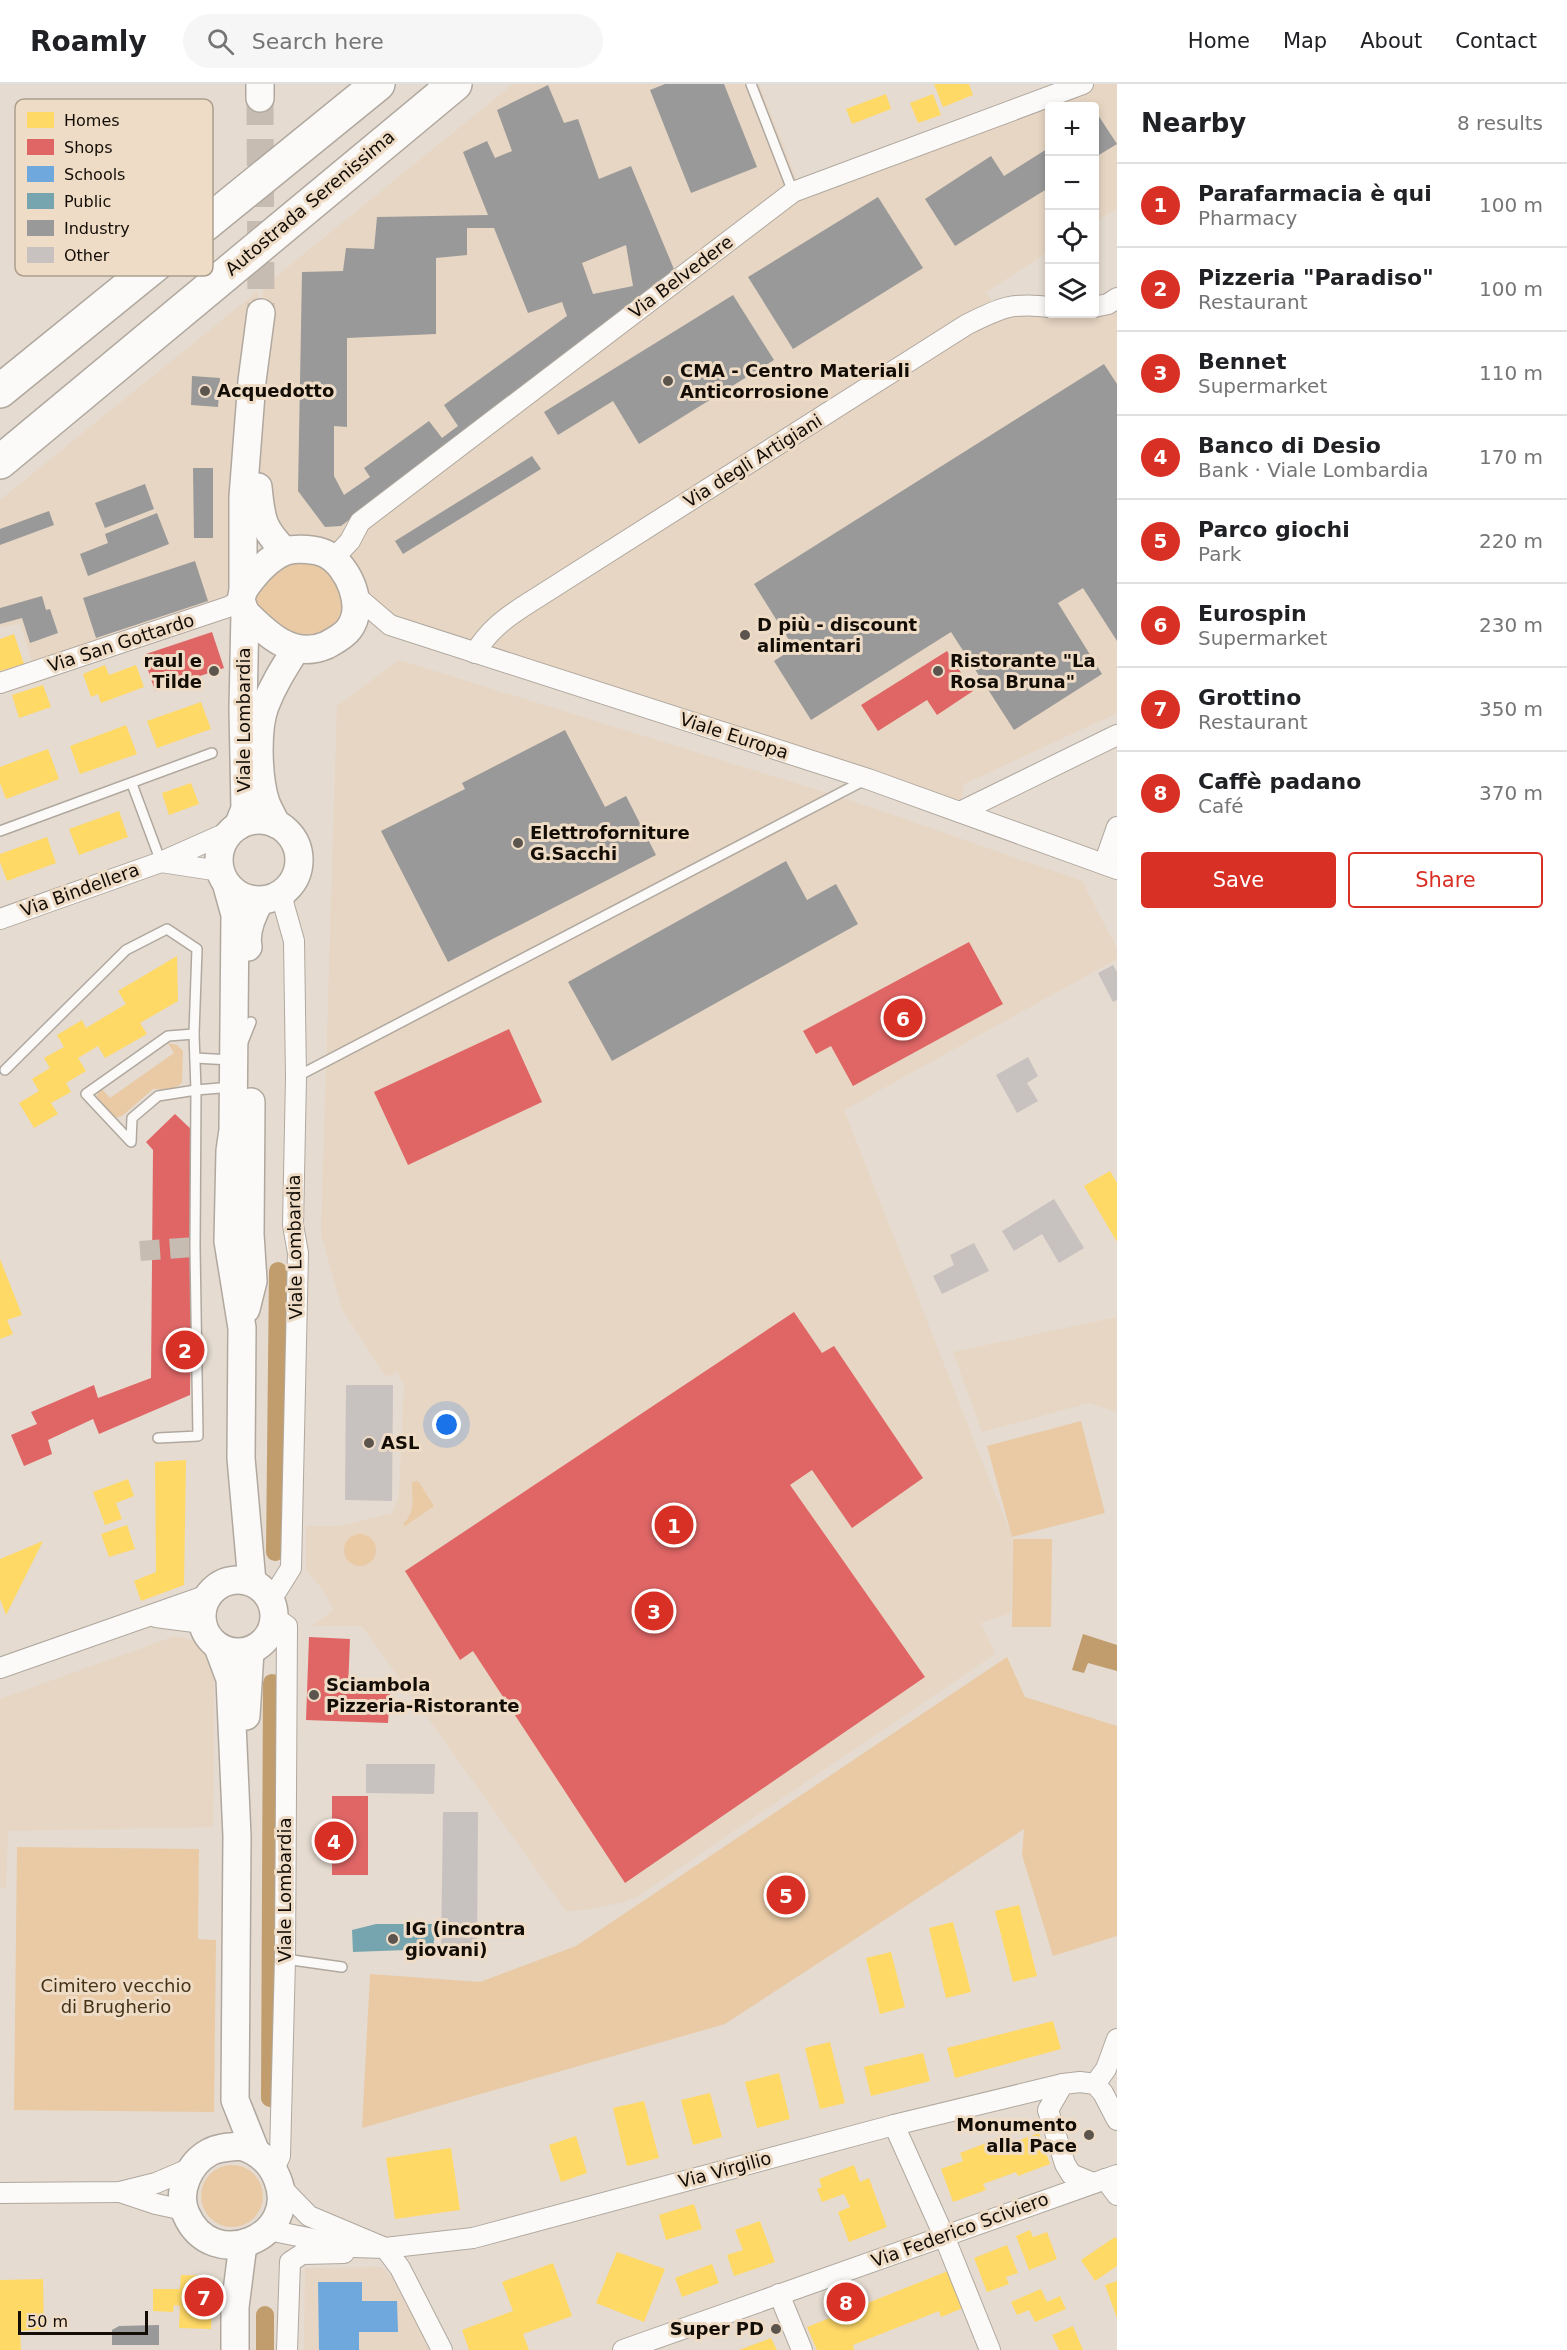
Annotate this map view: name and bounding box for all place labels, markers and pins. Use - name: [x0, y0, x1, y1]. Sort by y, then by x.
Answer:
- place label: CMA - Centro Materiali Anticorrosione: [680, 360, 910, 402]
- marker: CMA - Centro Materiali Anticorrosione: [661, 374, 675, 388]
- place label: Acquedotto: [217, 380, 334, 401]
- marker: Acquedotto: [198, 384, 212, 398]
- place label: D più - discount alimentari: [757, 614, 918, 656]
- marker: D più - discount alimentari: [738, 628, 752, 642]
- place label: raul e Tilde: [144, 650, 202, 692]
- place label: Ristorante "La Rosa Bruna": [950, 650, 1096, 692]
- marker: raul e Tilde: [207, 664, 221, 678]
- marker: Ristorante "La Rosa Bruna": [931, 664, 945, 678]
- place label: Elettroforniture G.Sacchi: [530, 822, 690, 864]
- marker: Elettroforniture G.Sacchi: [511, 836, 525, 850]
- pin: 6: [884, 996, 922, 1040]
- pin: 2: [166, 1328, 204, 1372]
- place label: ASL: [381, 1432, 419, 1453]
- marker: ASL: [362, 1436, 376, 1450]
- pin: 1: [654, 1502, 694, 1548]
- pin: 3: [634, 1588, 674, 1634]
- place label: Sciambola Pizzeria-Ristorante: [326, 1674, 520, 1716]
- marker: Sciambola Pizzeria-Ristorante: [307, 1688, 321, 1702]
- pin: 4: [314, 1818, 354, 1864]
- pin: 5: [766, 1872, 806, 1918]
- place label: IG (incontra giovani): [405, 1918, 525, 1960]
- marker: IG (incontra giovani): [386, 1932, 400, 1946]
- place label: Monumento alla Pace: [956, 2114, 1077, 2156]
- marker: Monumento alla Pace: [1082, 2128, 1096, 2142]
- pin: 7: [184, 2274, 224, 2320]
- pin: 8: [826, 2280, 866, 2324]
- place label: Super PD: [670, 2318, 764, 2339]
- marker: Super PD: [769, 2322, 783, 2336]

